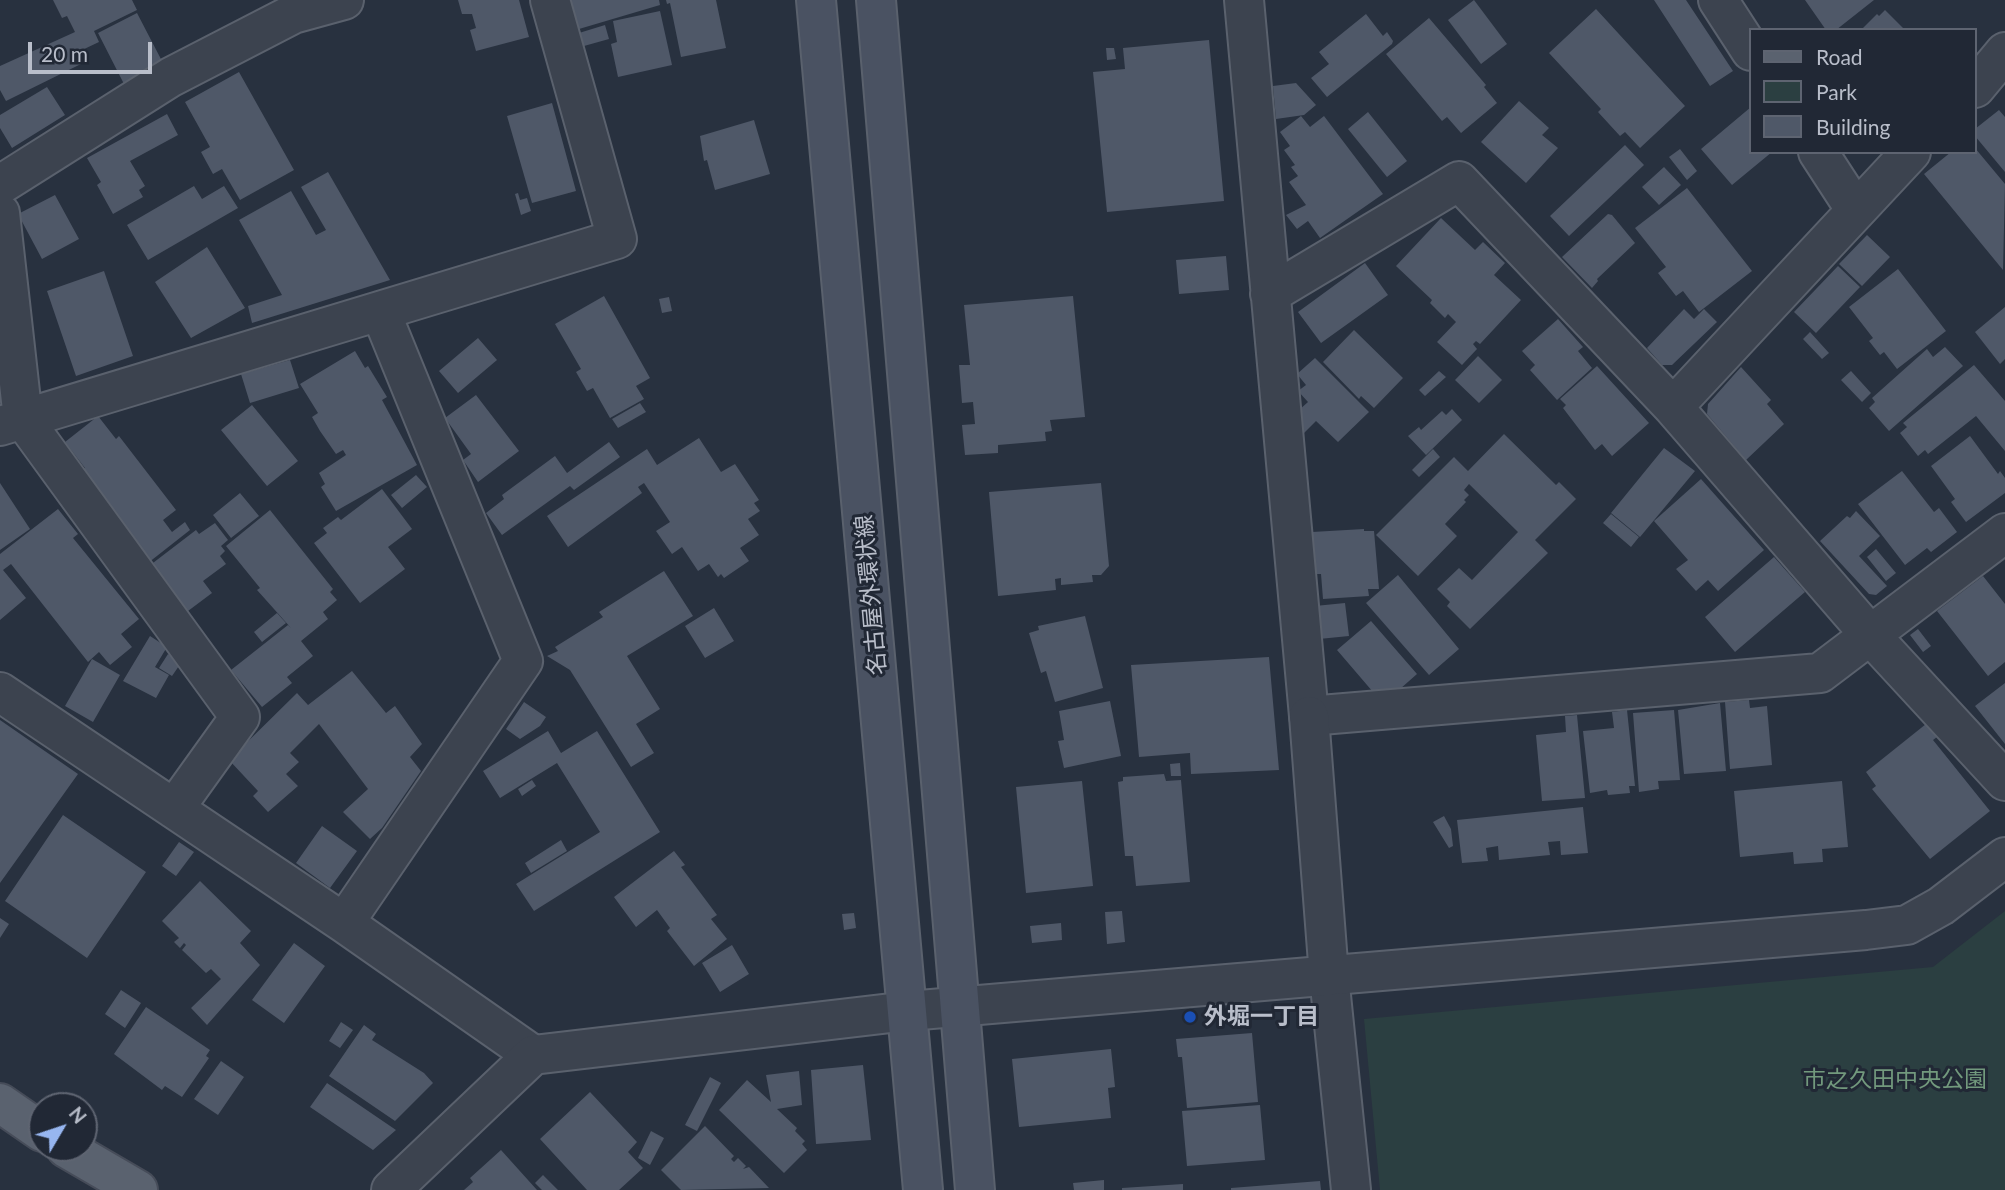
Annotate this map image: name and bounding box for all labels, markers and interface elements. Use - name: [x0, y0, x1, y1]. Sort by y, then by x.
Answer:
- scale bar: [32, 28, 156, 72]
- legend: [1750, 28, 1977, 154]
- text: 20 m: [41, 41, 88, 66]
- text: Road: [1816, 44, 1863, 69]
- text: Park: [1816, 79, 1857, 104]
- text: Building: [1816, 114, 1891, 139]
- street label: 名古屋外環状線: [850, 514, 892, 676]
- place label: 外堀一丁目: [1204, 1003, 1319, 1031]
- marker: 外堀一丁目: [1182, 1009, 1198, 1025]
- park label: 市之久田中央公園: [1803, 1066, 1987, 1094]
- north arrow: [28, 1092, 98, 1162]
- text: N: [65, 1102, 92, 1128]

